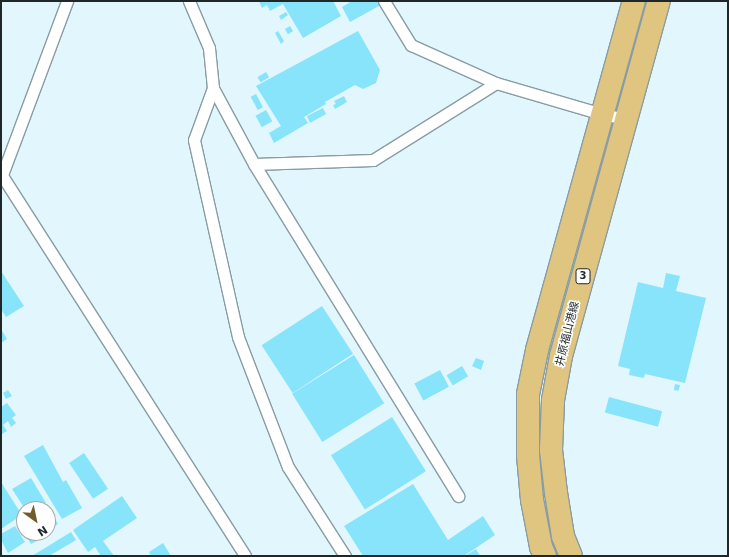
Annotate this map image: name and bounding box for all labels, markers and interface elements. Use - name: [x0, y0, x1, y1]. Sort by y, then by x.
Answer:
- road number: 3: [575, 268, 591, 284]
- street label: 井原福山港線: [554, 300, 582, 368]
- north arrow: [16, 501, 56, 541]
- text: N: [35, 523, 50, 539]

